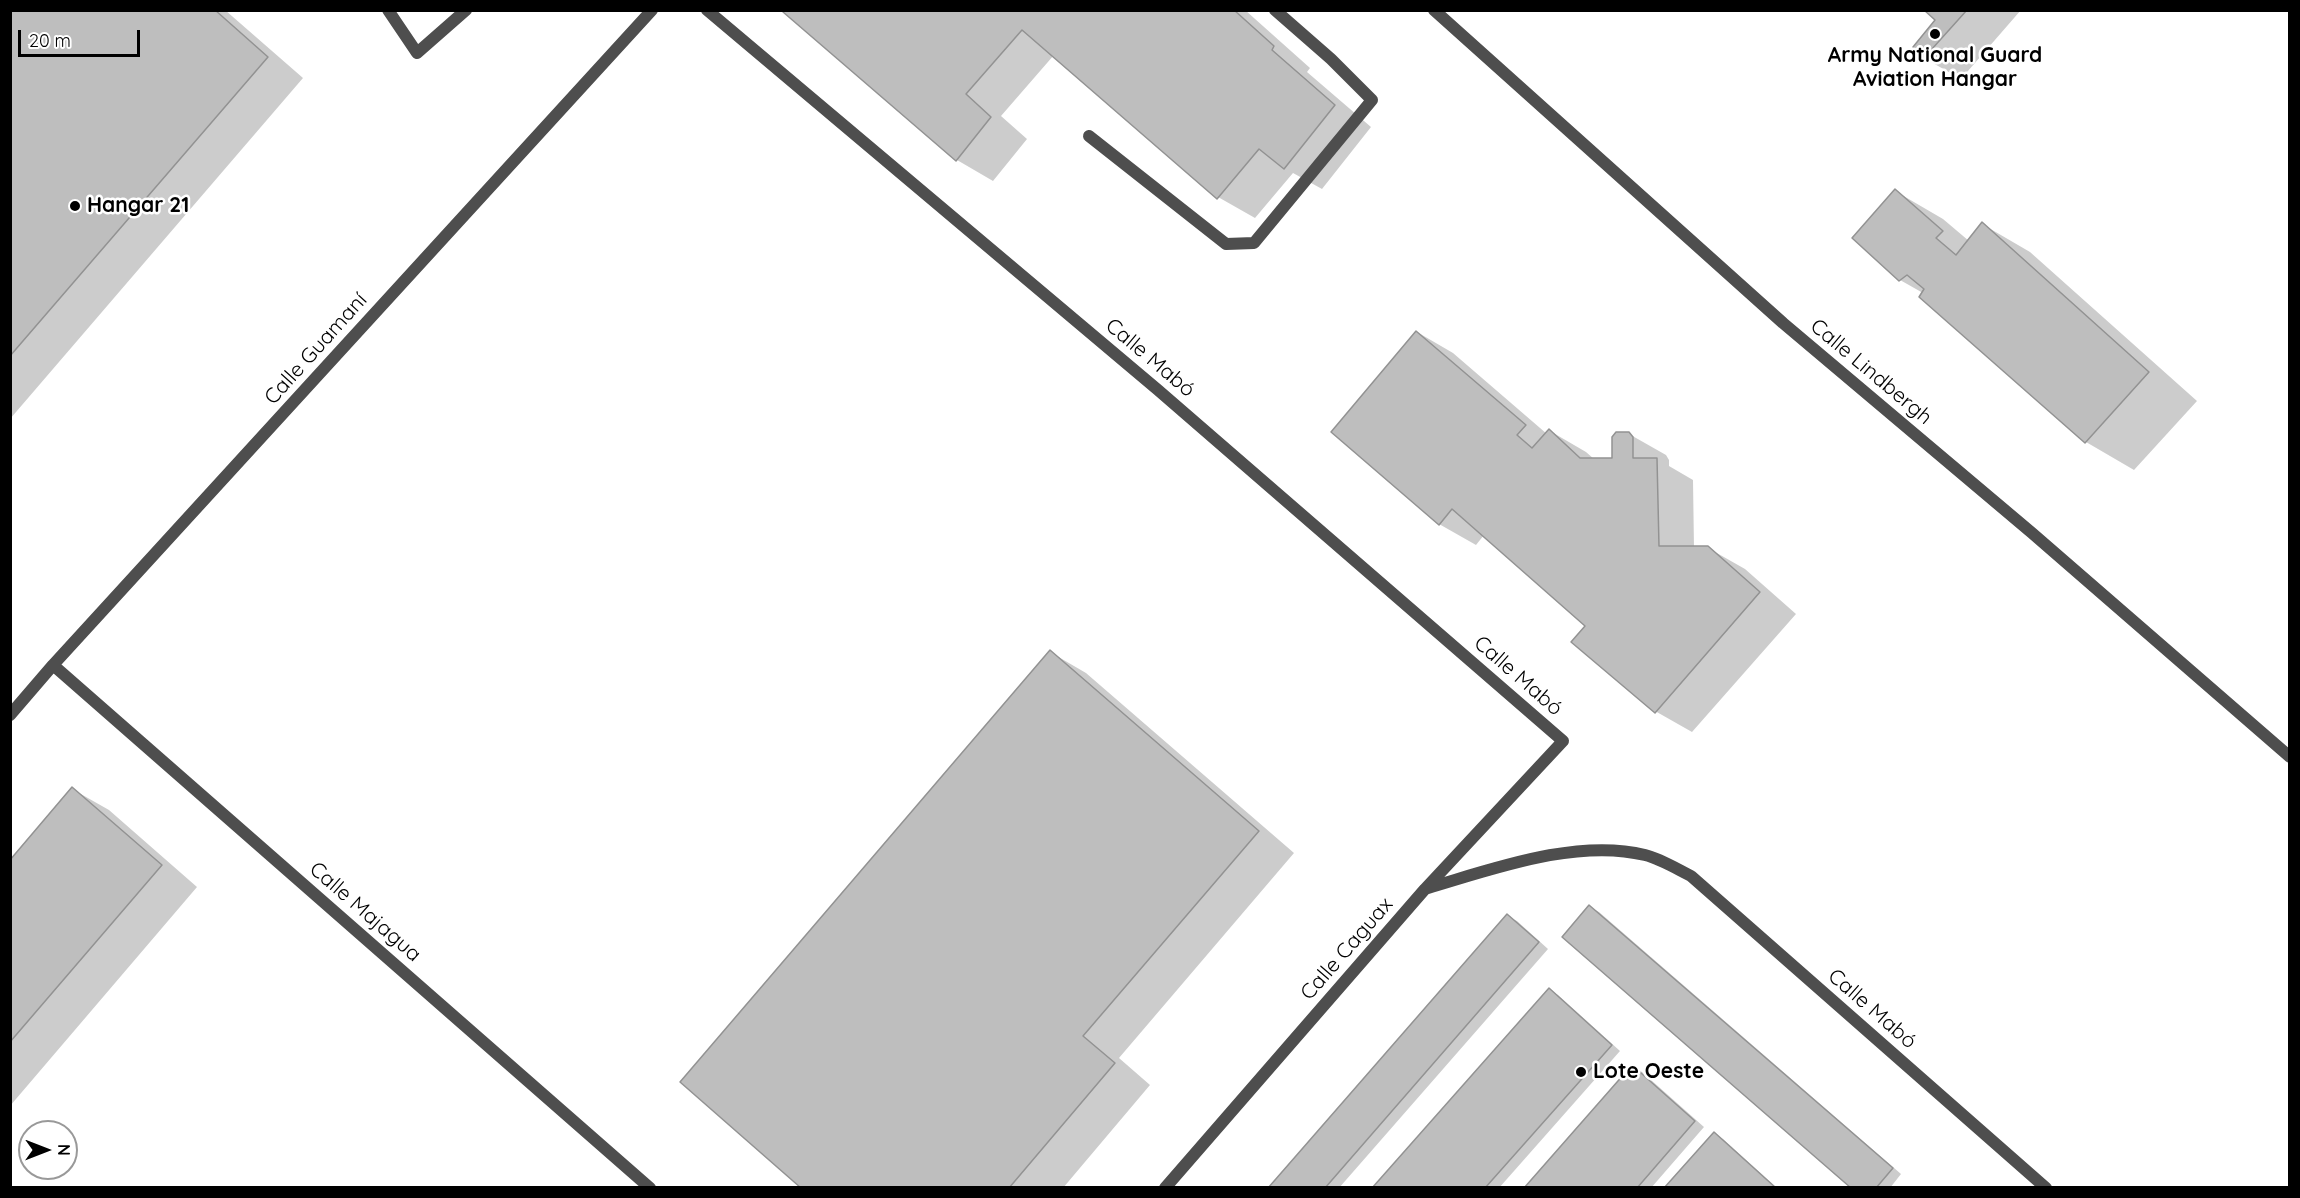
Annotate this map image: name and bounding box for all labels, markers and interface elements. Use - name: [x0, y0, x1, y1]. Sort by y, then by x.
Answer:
- scale bar: [21, 18, 142, 56]
- marker: Army National Guard Aviation Hangar: [1928, 27, 1942, 41]
- text: 20 m: [29, 29, 71, 52]
- place label: Army National Guard Aviation Hangar: [1828, 43, 2042, 93]
- place label: Hangar 21: [87, 193, 189, 219]
- marker: Hangar 21: [68, 199, 82, 213]
- street label: Calle Guamaní: [259, 288, 373, 410]
- street label: Calle Mabó: [1100, 313, 1200, 403]
- street label: Calle Lindbergh: [1805, 314, 1937, 430]
- street label: Calle Mabó: [1469, 631, 1567, 721]
- street label: Calle Majagua: [304, 857, 426, 967]
- street label: Calle Caguax: [1296, 893, 1398, 1005]
- street label: Calle Mabó: [1823, 964, 1921, 1054]
- place label: Lote Oeste: [1593, 1059, 1704, 1085]
- marker: Lote Oeste: [1574, 1065, 1588, 1079]
- north arrow: [18, 1120, 78, 1180]
- text: N: [54, 1144, 74, 1156]

